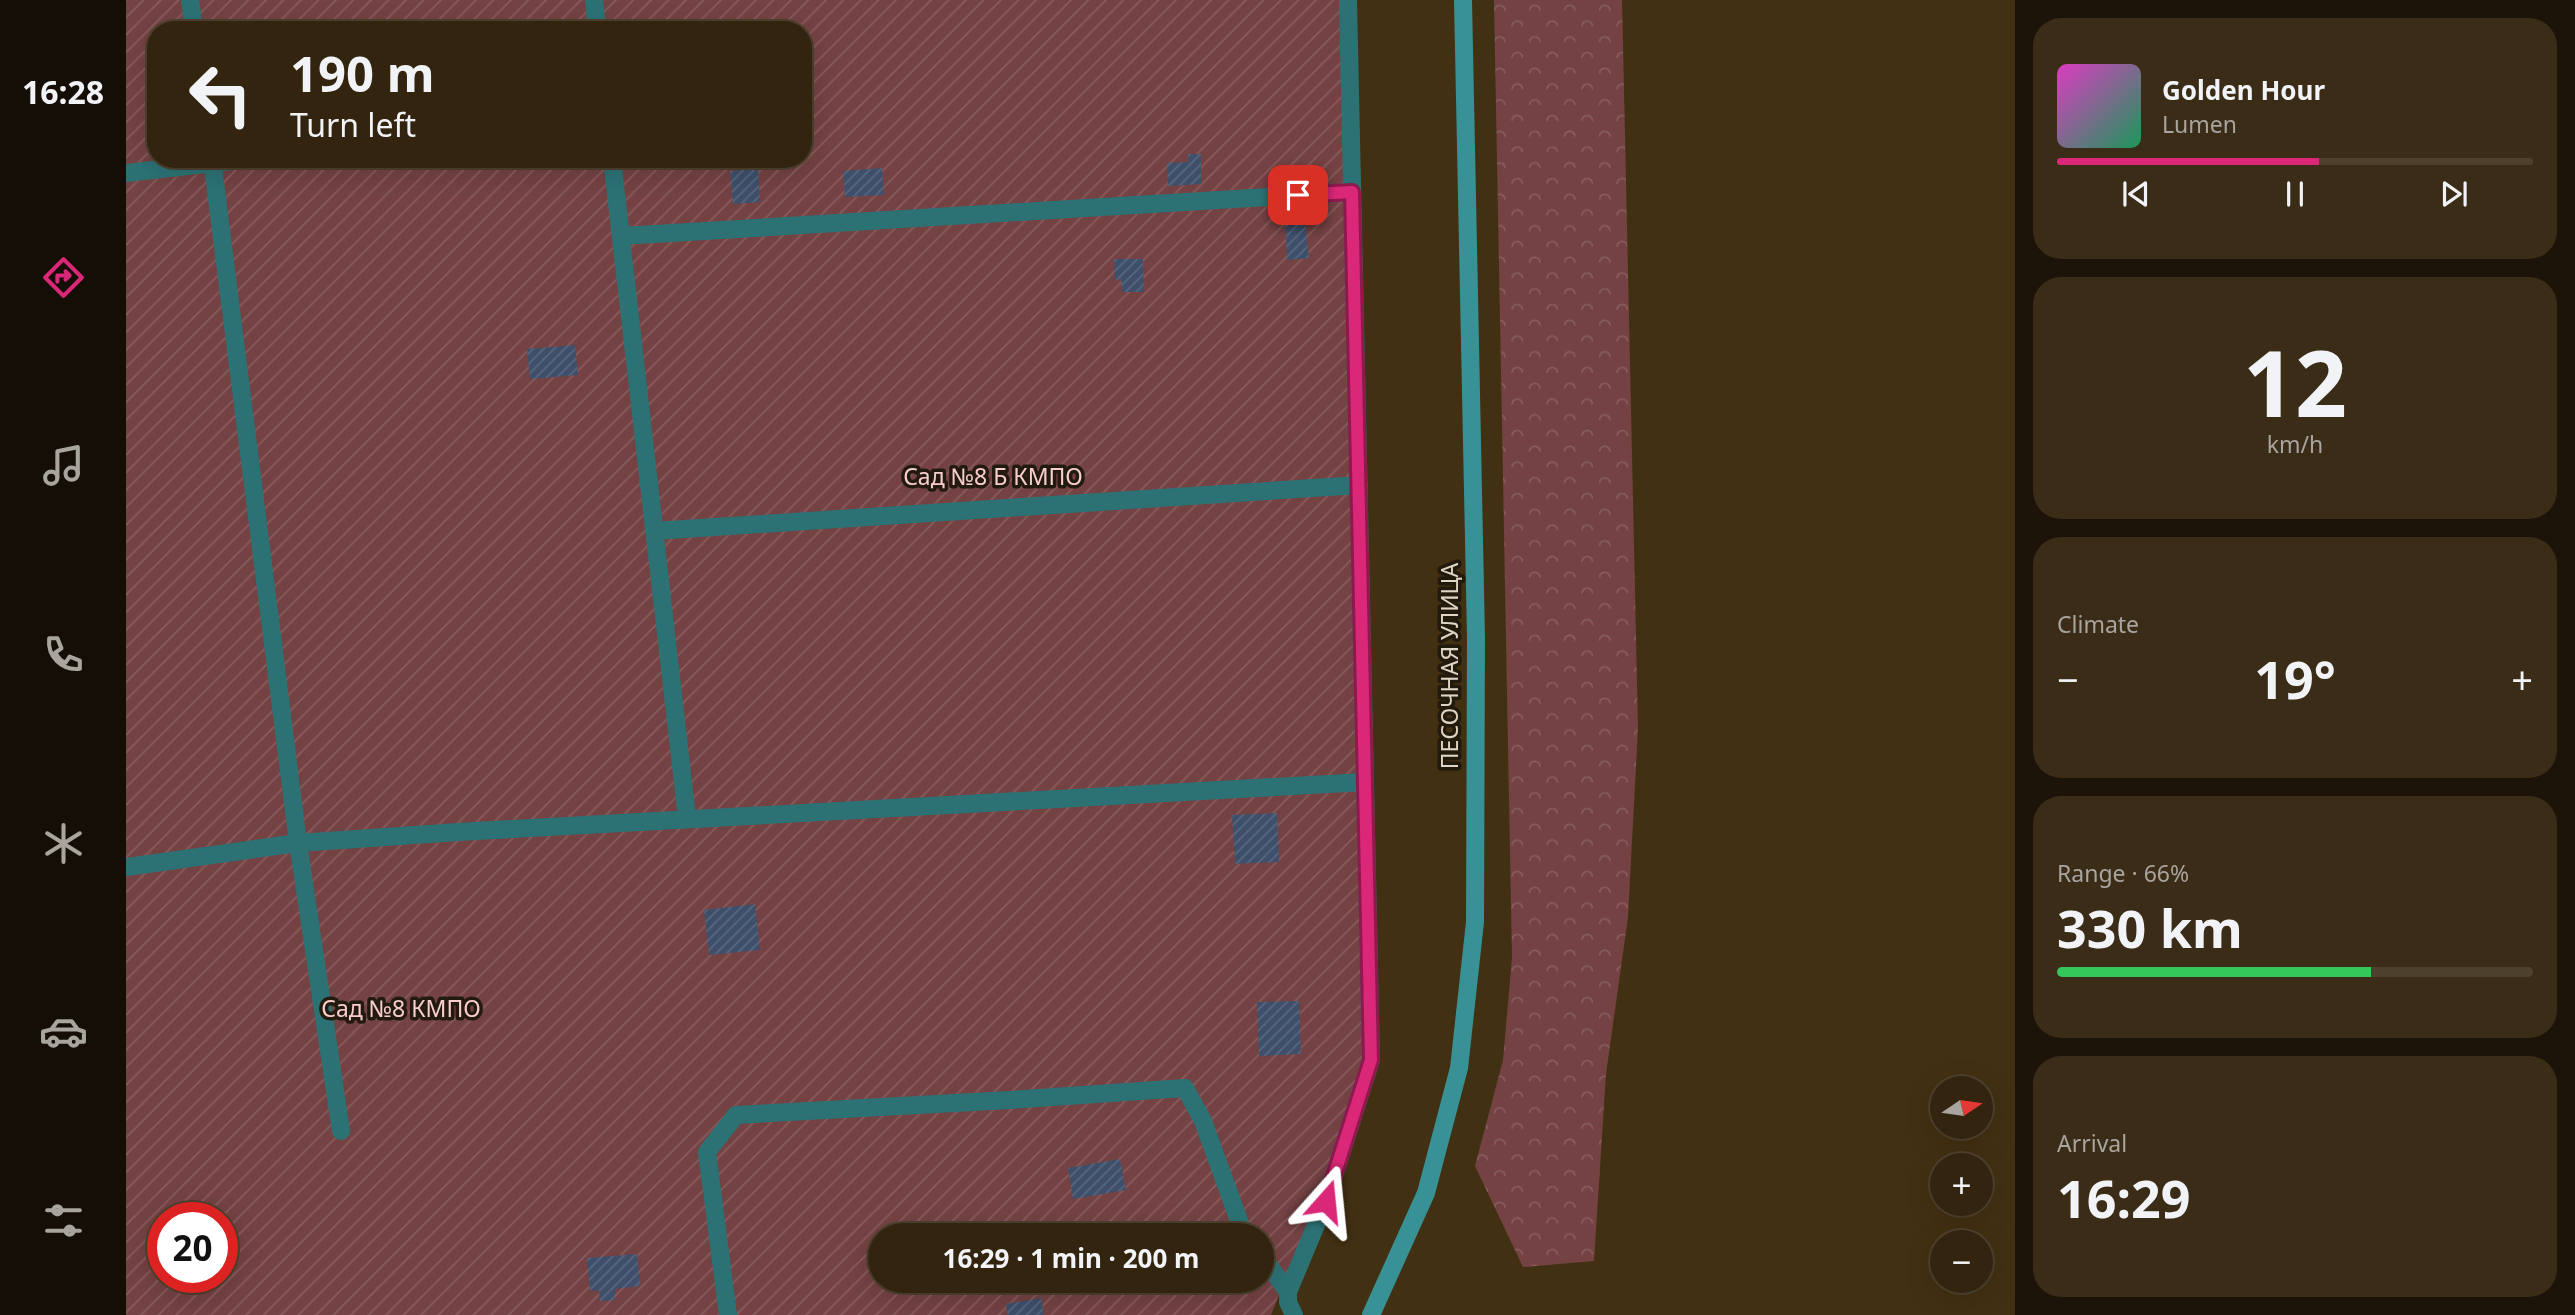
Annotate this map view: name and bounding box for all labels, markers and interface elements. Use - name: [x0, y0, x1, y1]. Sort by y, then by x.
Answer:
- text: 190 m: [290, 40, 435, 106]
- icon: left: [175, 49, 266, 140]
- text: 16:28: [22, 70, 104, 113]
- text: Golden Hour: [2162, 72, 2325, 108]
- text: Turn left: [290, 103, 416, 146]
- text: Lumen: [2162, 108, 2237, 140]
- pin: [1268, 165, 1328, 225]
- icon: previous: [2117, 175, 2155, 213]
- icon: pause: [2276, 175, 2314, 213]
- icon: next: [2435, 175, 2473, 213]
- icon: arrive: [1279, 176, 1317, 214]
- icon: directions: [39, 253, 88, 302]
- text: 12: [2243, 320, 2347, 444]
- text: km/h: [2267, 428, 2323, 460]
- icon: music: [39, 441, 88, 490]
- park label: Сад №8 Б КМПО: [903, 460, 1083, 492]
- street label: ПЕСОЧНАЯ УЛИЦА: [1433, 562, 1465, 769]
- text: Climate: [2057, 608, 2139, 640]
- icon: phone: [39, 630, 88, 679]
- text: 19°: [2254, 643, 2336, 714]
- text: −: [2057, 653, 2079, 705]
- text: +: [2511, 653, 2533, 705]
- icon: climate: [39, 819, 88, 868]
- text: Range · 66%: [2057, 857, 2189, 889]
- text: 330 km: [2057, 892, 2243, 963]
- park label: Сад №8 КМПО: [321, 992, 481, 1024]
- icon: car: [39, 1007, 88, 1056]
- north arrow: [1930, 1076, 1993, 1139]
- map controls: [1930, 1076, 1993, 1293]
- text: Arrival: [2057, 1127, 2127, 1159]
- button: +: [1930, 1153, 1993, 1216]
- text: 16:29: [2057, 1162, 2191, 1233]
- position arrow: [1289, 1164, 1363, 1238]
- icon: filters: [39, 1196, 88, 1245]
- speed limit sign: 20: [147, 1202, 238, 1293]
- button: −: [1930, 1230, 1993, 1293]
- text: 16:29 · 1 min · 200 m: [943, 1240, 1199, 1276]

